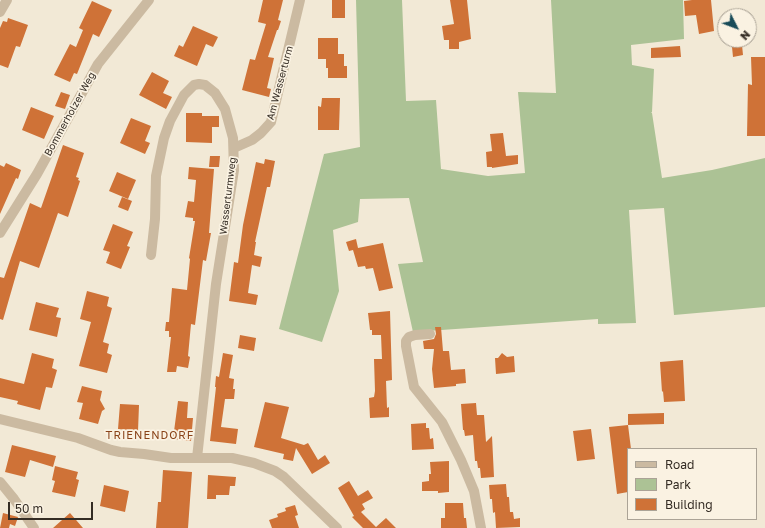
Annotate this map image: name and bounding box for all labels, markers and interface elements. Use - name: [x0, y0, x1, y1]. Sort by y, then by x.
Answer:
- north arrow: [717, 8, 757, 48]
- text: N: [738, 28, 753, 43]
- street label: Am Wasserturm: [264, 45, 296, 121]
- street label: Bommerholzer Weg: [42, 70, 98, 158]
- street label: Wasserturmweg: [217, 157, 239, 235]
- district label: TRIENENDORF: [106, 429, 194, 443]
- legend: [627, 448, 757, 520]
- text: Road: [665, 457, 694, 472]
- text: Park: [665, 477, 691, 492]
- scale bar: [10, 494, 95, 520]
- text: Building: [665, 497, 713, 512]
- text: 50 m: [15, 501, 43, 516]

